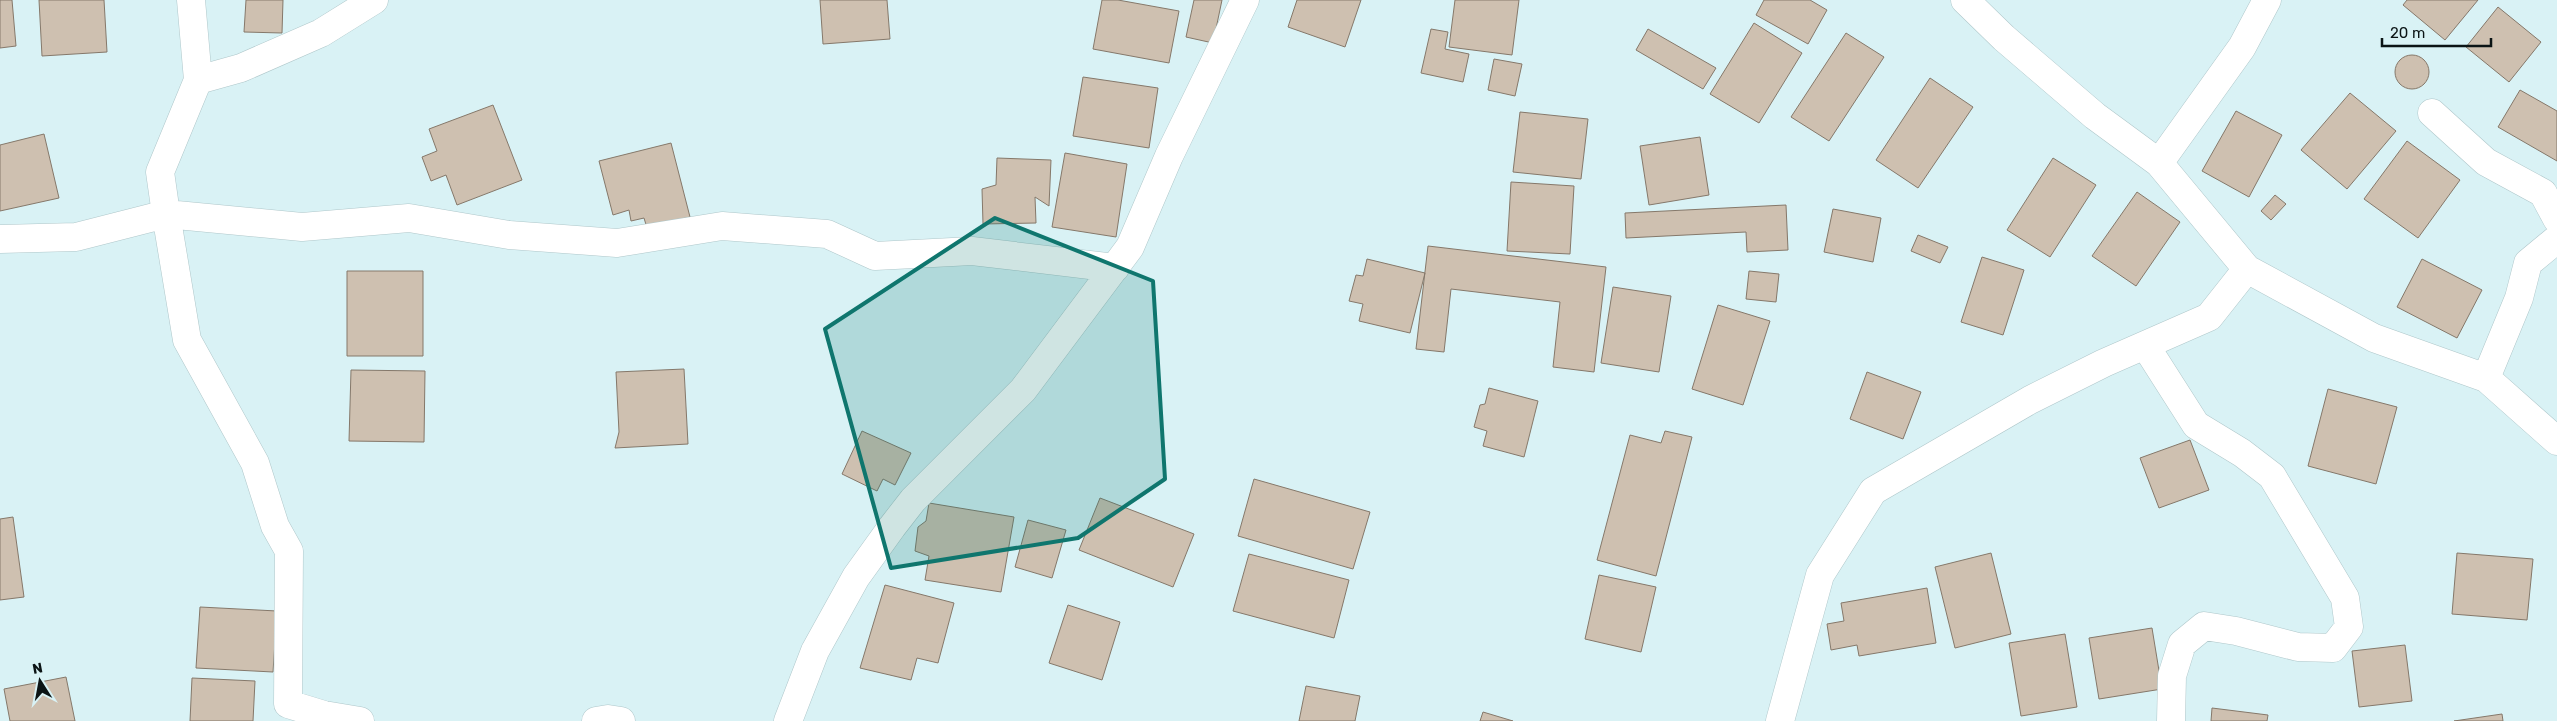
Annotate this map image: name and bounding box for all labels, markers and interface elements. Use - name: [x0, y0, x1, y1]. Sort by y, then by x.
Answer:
- scale bar: [2382, 15, 2491, 47]
- text: 20 m: [2390, 24, 2425, 42]
- north arrow: [15, 656, 65, 706]
- text: N: [31, 659, 44, 678]

